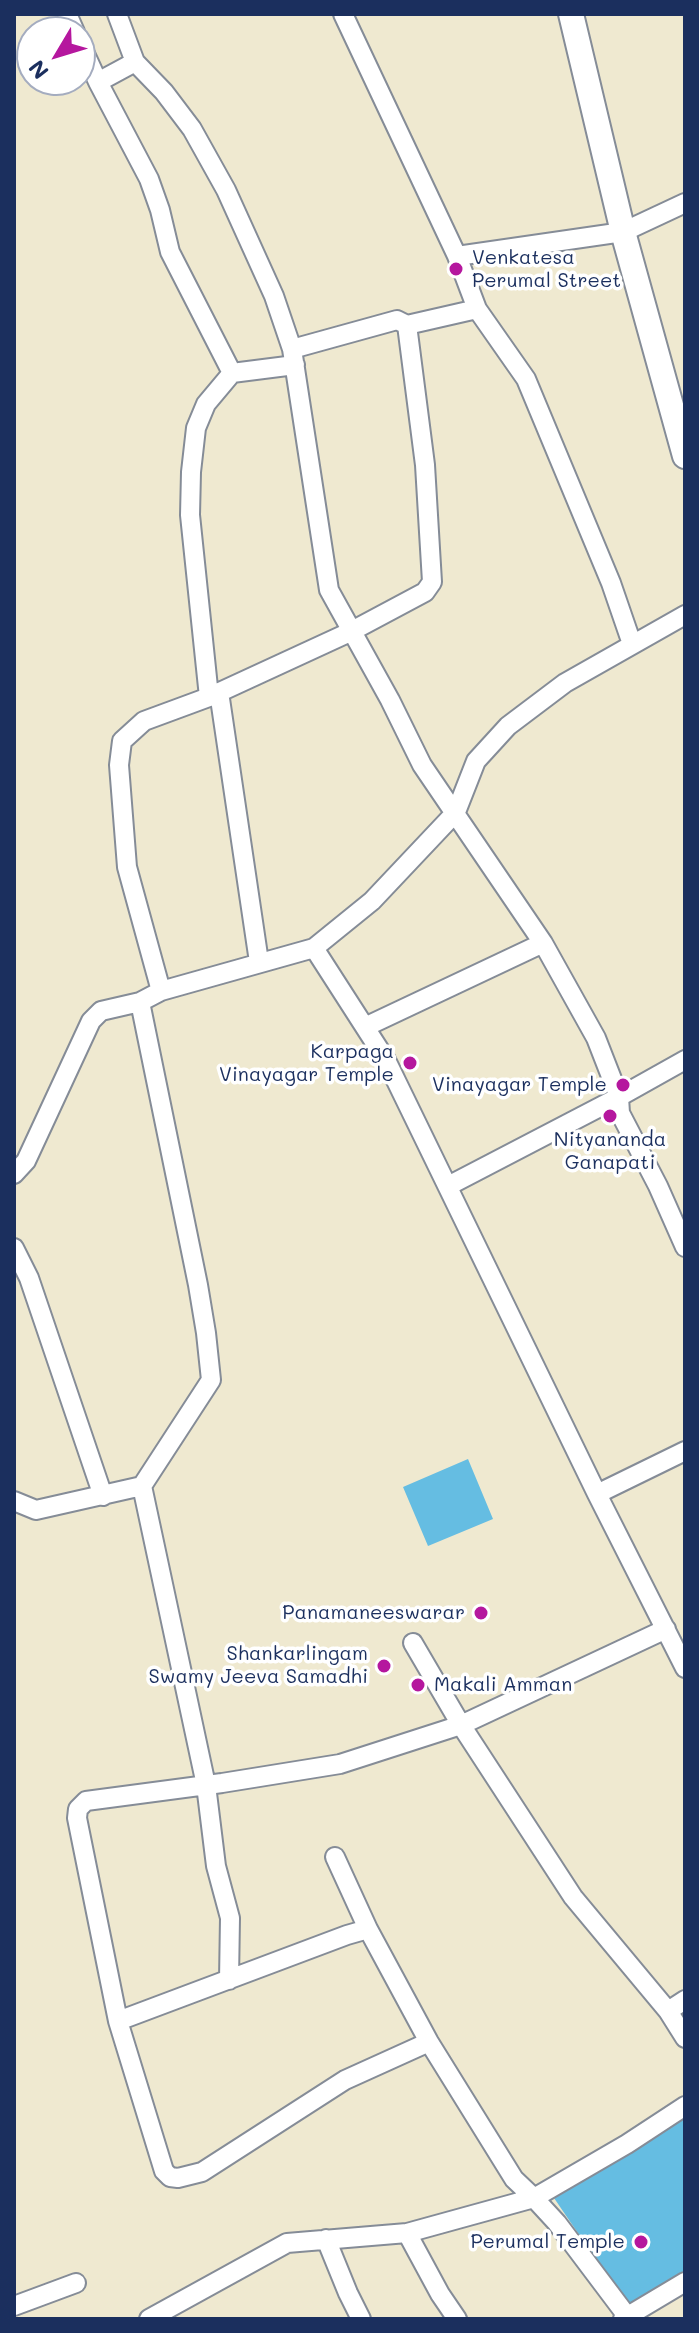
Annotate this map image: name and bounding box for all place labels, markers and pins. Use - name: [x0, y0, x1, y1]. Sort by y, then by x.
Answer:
- place label: Venkatesa Perumal Street: [472, 246, 621, 293]
- marker: Venkatesa Perumal Street: [447, 260, 465, 278]
- place label: Karpaga Vinayagar Temple: [219, 1040, 394, 1087]
- marker: Karpaga Vinayagar Temple: [401, 1054, 419, 1072]
- place label: Vinayagar Temple: [432, 1073, 607, 1097]
- marker: Vinayagar Temple: [614, 1076, 632, 1094]
- marker: Nityananda Ganapati: [601, 1107, 619, 1125]
- place label: Nityananda Ganapati: [554, 1128, 666, 1175]
- place label: Panamaneeswarar: [282, 1601, 465, 1625]
- marker: Panamaneeswarar: [472, 1604, 490, 1622]
- place label: Shankarlingam Swamy Jeeva Samadhi: [149, 1642, 368, 1689]
- marker: Shankarlingam Swamy Jeeva Samadhi: [375, 1657, 393, 1675]
- place label: Makali Amman: [434, 1673, 572, 1697]
- marker: Makali Amman: [409, 1676, 427, 1694]
- place label: Perumal Temple: [470, 2230, 625, 2254]
- marker: Perumal Temple: [632, 2233, 650, 2251]

